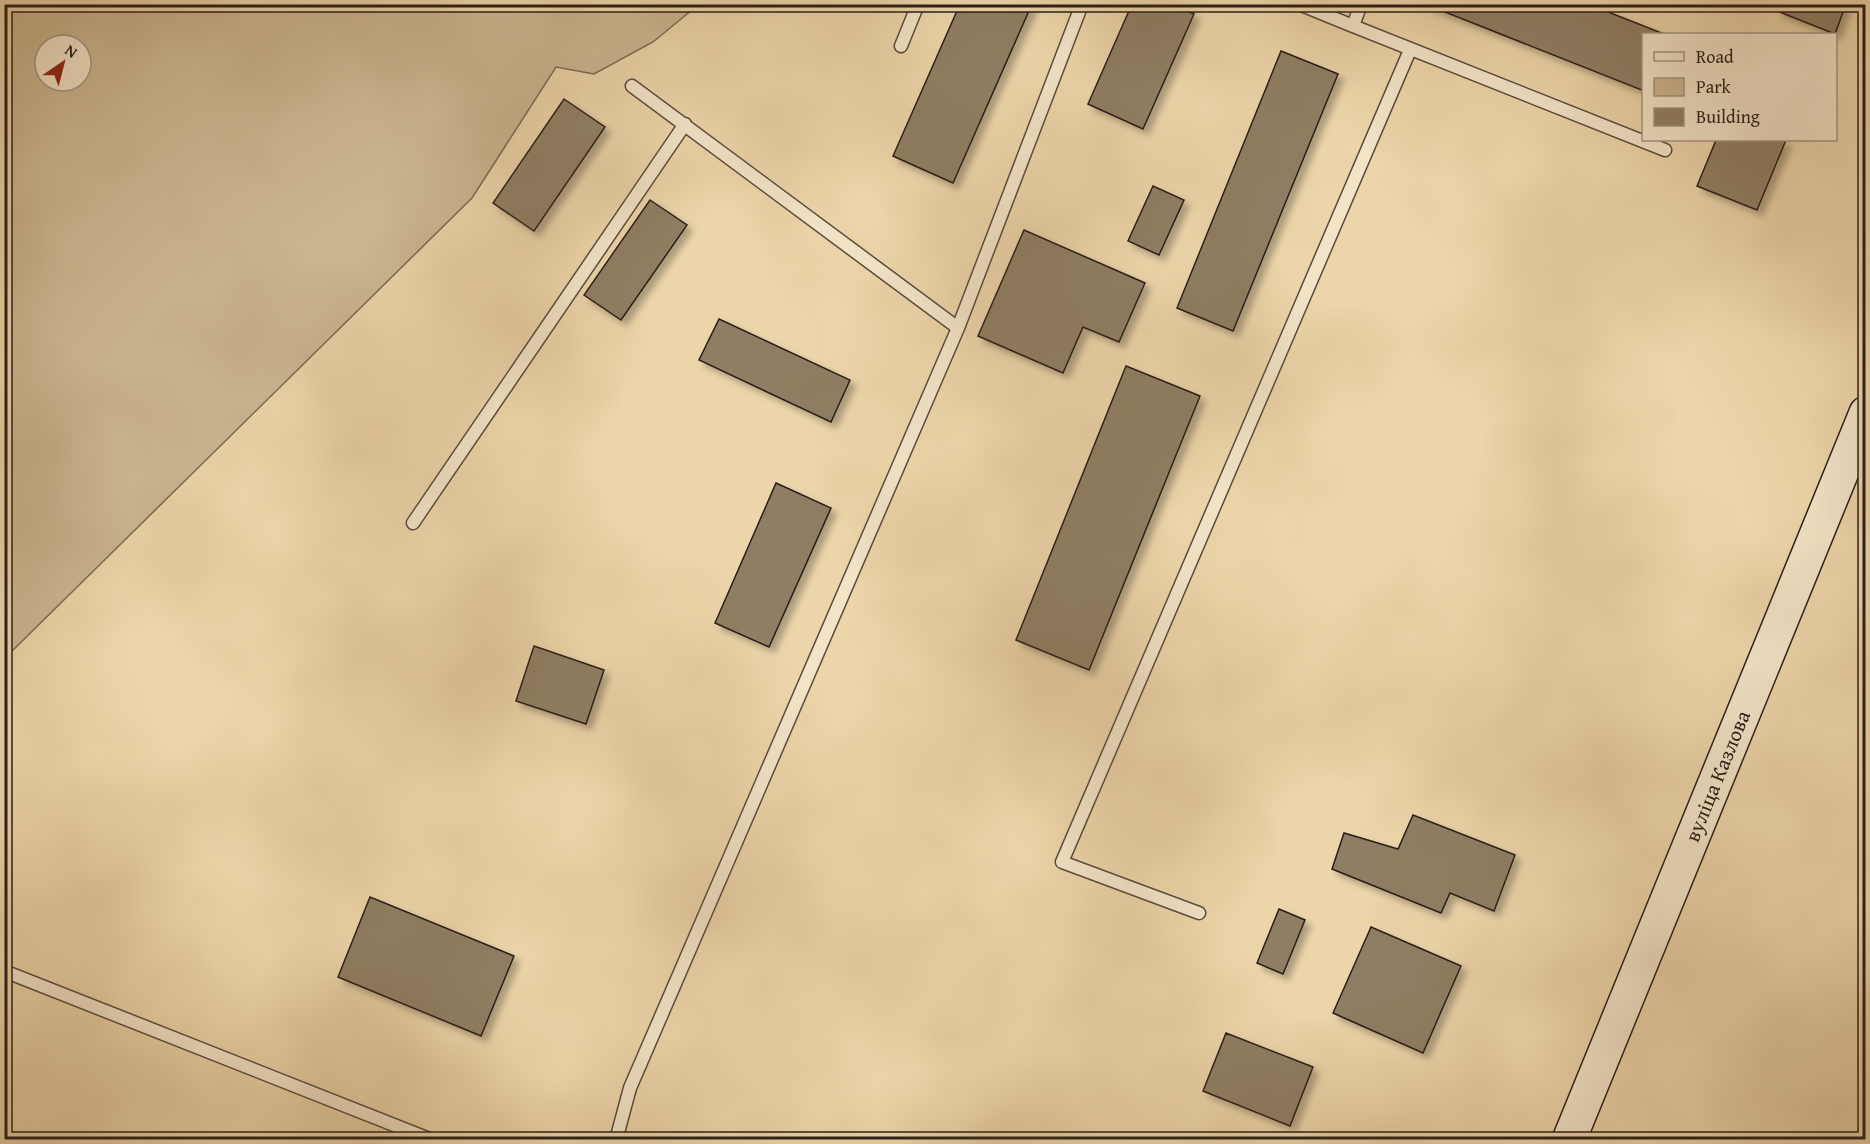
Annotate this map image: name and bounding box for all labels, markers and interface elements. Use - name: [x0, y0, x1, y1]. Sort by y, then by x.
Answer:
- north arrow: [33, 33, 93, 93]
- legend: [1642, 33, 1837, 141]
- text: N: [60, 38, 83, 64]
- text: Road: [1696, 43, 1734, 70]
- text: Park: [1696, 73, 1732, 100]
- text: Building: [1696, 103, 1760, 130]
- street label: вуліца Казлова: [1676, 706, 1758, 846]

